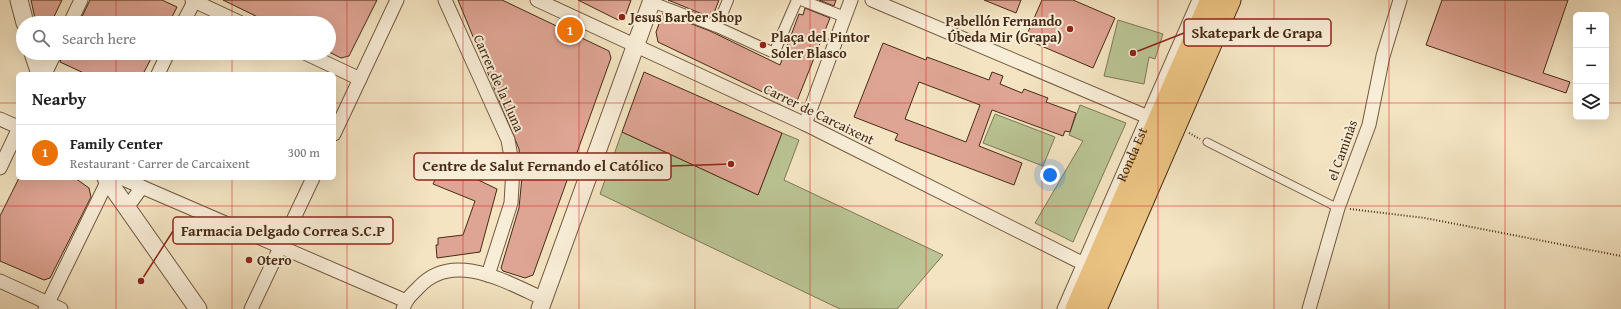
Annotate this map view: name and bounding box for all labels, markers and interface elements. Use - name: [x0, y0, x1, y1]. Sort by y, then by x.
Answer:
- place label: Jesus Barber Shop: [628, 7, 742, 27]
- place label: Pabellón Fernando Úbeda Mir (Grapa): [945, 11, 1063, 47]
- marker: Jesus Barber Shop: [617, 12, 627, 22]
- map controls: [1573, 12, 1609, 120]
- button: +: [1573, 12, 1609, 48]
- pin: 1: [557, 15, 583, 45]
- search box: [16, 16, 336, 60]
- callout: Skatepark de Grapa: [1184, 19, 1331, 46]
- text: Skatepark de Grapa: [1191, 22, 1323, 43]
- marker: Pabellón Fernando Úbeda Mir (Grapa): [1065, 24, 1075, 34]
- icon: search: [30, 27, 52, 49]
- place label: Plaça del Pintor Soler Blasco: [771, 27, 870, 63]
- text: Search here: [62, 28, 136, 49]
- street label: Carrer de la Lluna: [469, 31, 530, 135]
- marker: Plaça del Pintor Soler Blasco: [758, 40, 768, 50]
- button: −: [1573, 48, 1609, 84]
- street label: Carrer de Carcaixent: [760, 79, 878, 150]
- button: layers: [1573, 84, 1609, 120]
- text: Nearby: [32, 86, 86, 111]
- street label: el Caminàs: [1322, 117, 1362, 183]
- street label: Ronda Est: [1111, 124, 1152, 185]
- text: Family Center: [70, 133, 163, 154]
- text: 1: [42, 143, 48, 162]
- text: 300 m: [288, 143, 320, 162]
- callout: Centre de Salut Fernando el Católico: [414, 153, 671, 180]
- text: Restaurant · Carrer de Carcaixent: [70, 154, 250, 173]
- text: Centre de Salut Fernando el Católico: [423, 155, 663, 176]
- your location: [1040, 165, 1060, 185]
- callout: Farmacia Delgado Correa S.C.P: [173, 217, 393, 244]
- text: Farmacia Delgado Correa S.C.P: [181, 220, 385, 241]
- place label: Otero: [257, 250, 292, 270]
- marker: Otero: [244, 255, 254, 265]

